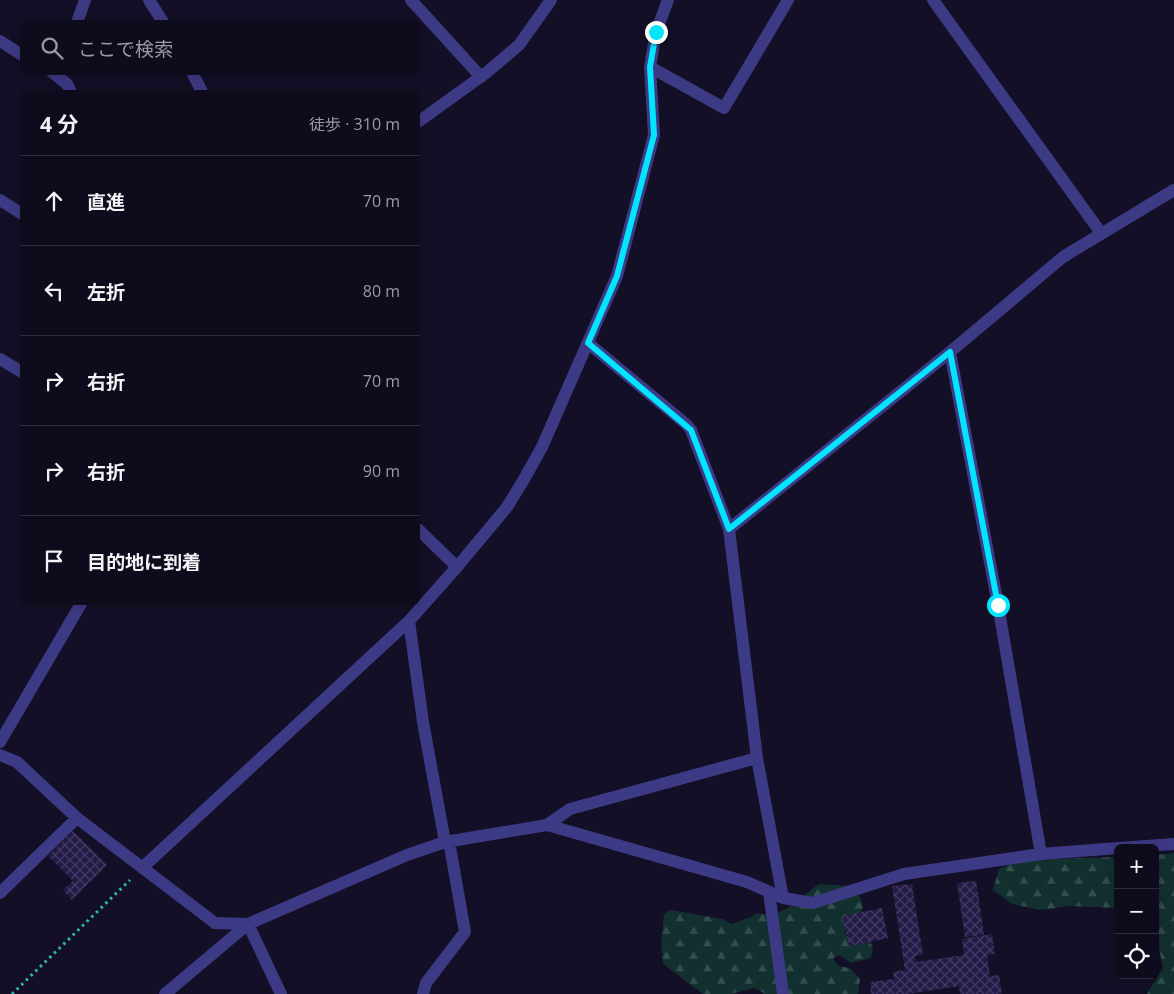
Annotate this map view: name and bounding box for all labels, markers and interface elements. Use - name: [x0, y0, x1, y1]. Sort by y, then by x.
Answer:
- search box: [20, 20, 420, 75]
- route end: [645, 21, 668, 44]
- icon: search: [38, 34, 66, 62]
- text: ここで検索: [78, 36, 173, 62]
- text: 4 分: [40, 110, 78, 138]
- text: 徒歩 · 310 m: [309, 113, 400, 135]
- icon: ahead: [40, 187, 68, 215]
- text: 直進: [87, 189, 125, 215]
- text: 70 m: [363, 190, 400, 212]
- icon: left: [40, 277, 68, 305]
- text: 左折: [87, 279, 125, 305]
- text: 80 m: [363, 280, 400, 302]
- icon: right: [40, 367, 68, 395]
- text: 右折: [87, 369, 125, 395]
- text: 70 m: [363, 370, 400, 392]
- icon: right: [40, 457, 68, 485]
- text: 右折: [87, 459, 125, 485]
- text: 90 m: [363, 460, 400, 482]
- icon: arrive: [40, 547, 68, 575]
- text: 目的地に到着: [87, 549, 201, 575]
- route start: [987, 594, 1010, 617]
- map controls: [1114, 844, 1159, 979]
- button: +: [1114, 844, 1159, 889]
- button: −: [1114, 889, 1159, 934]
- button: locate: [1114, 934, 1159, 979]

